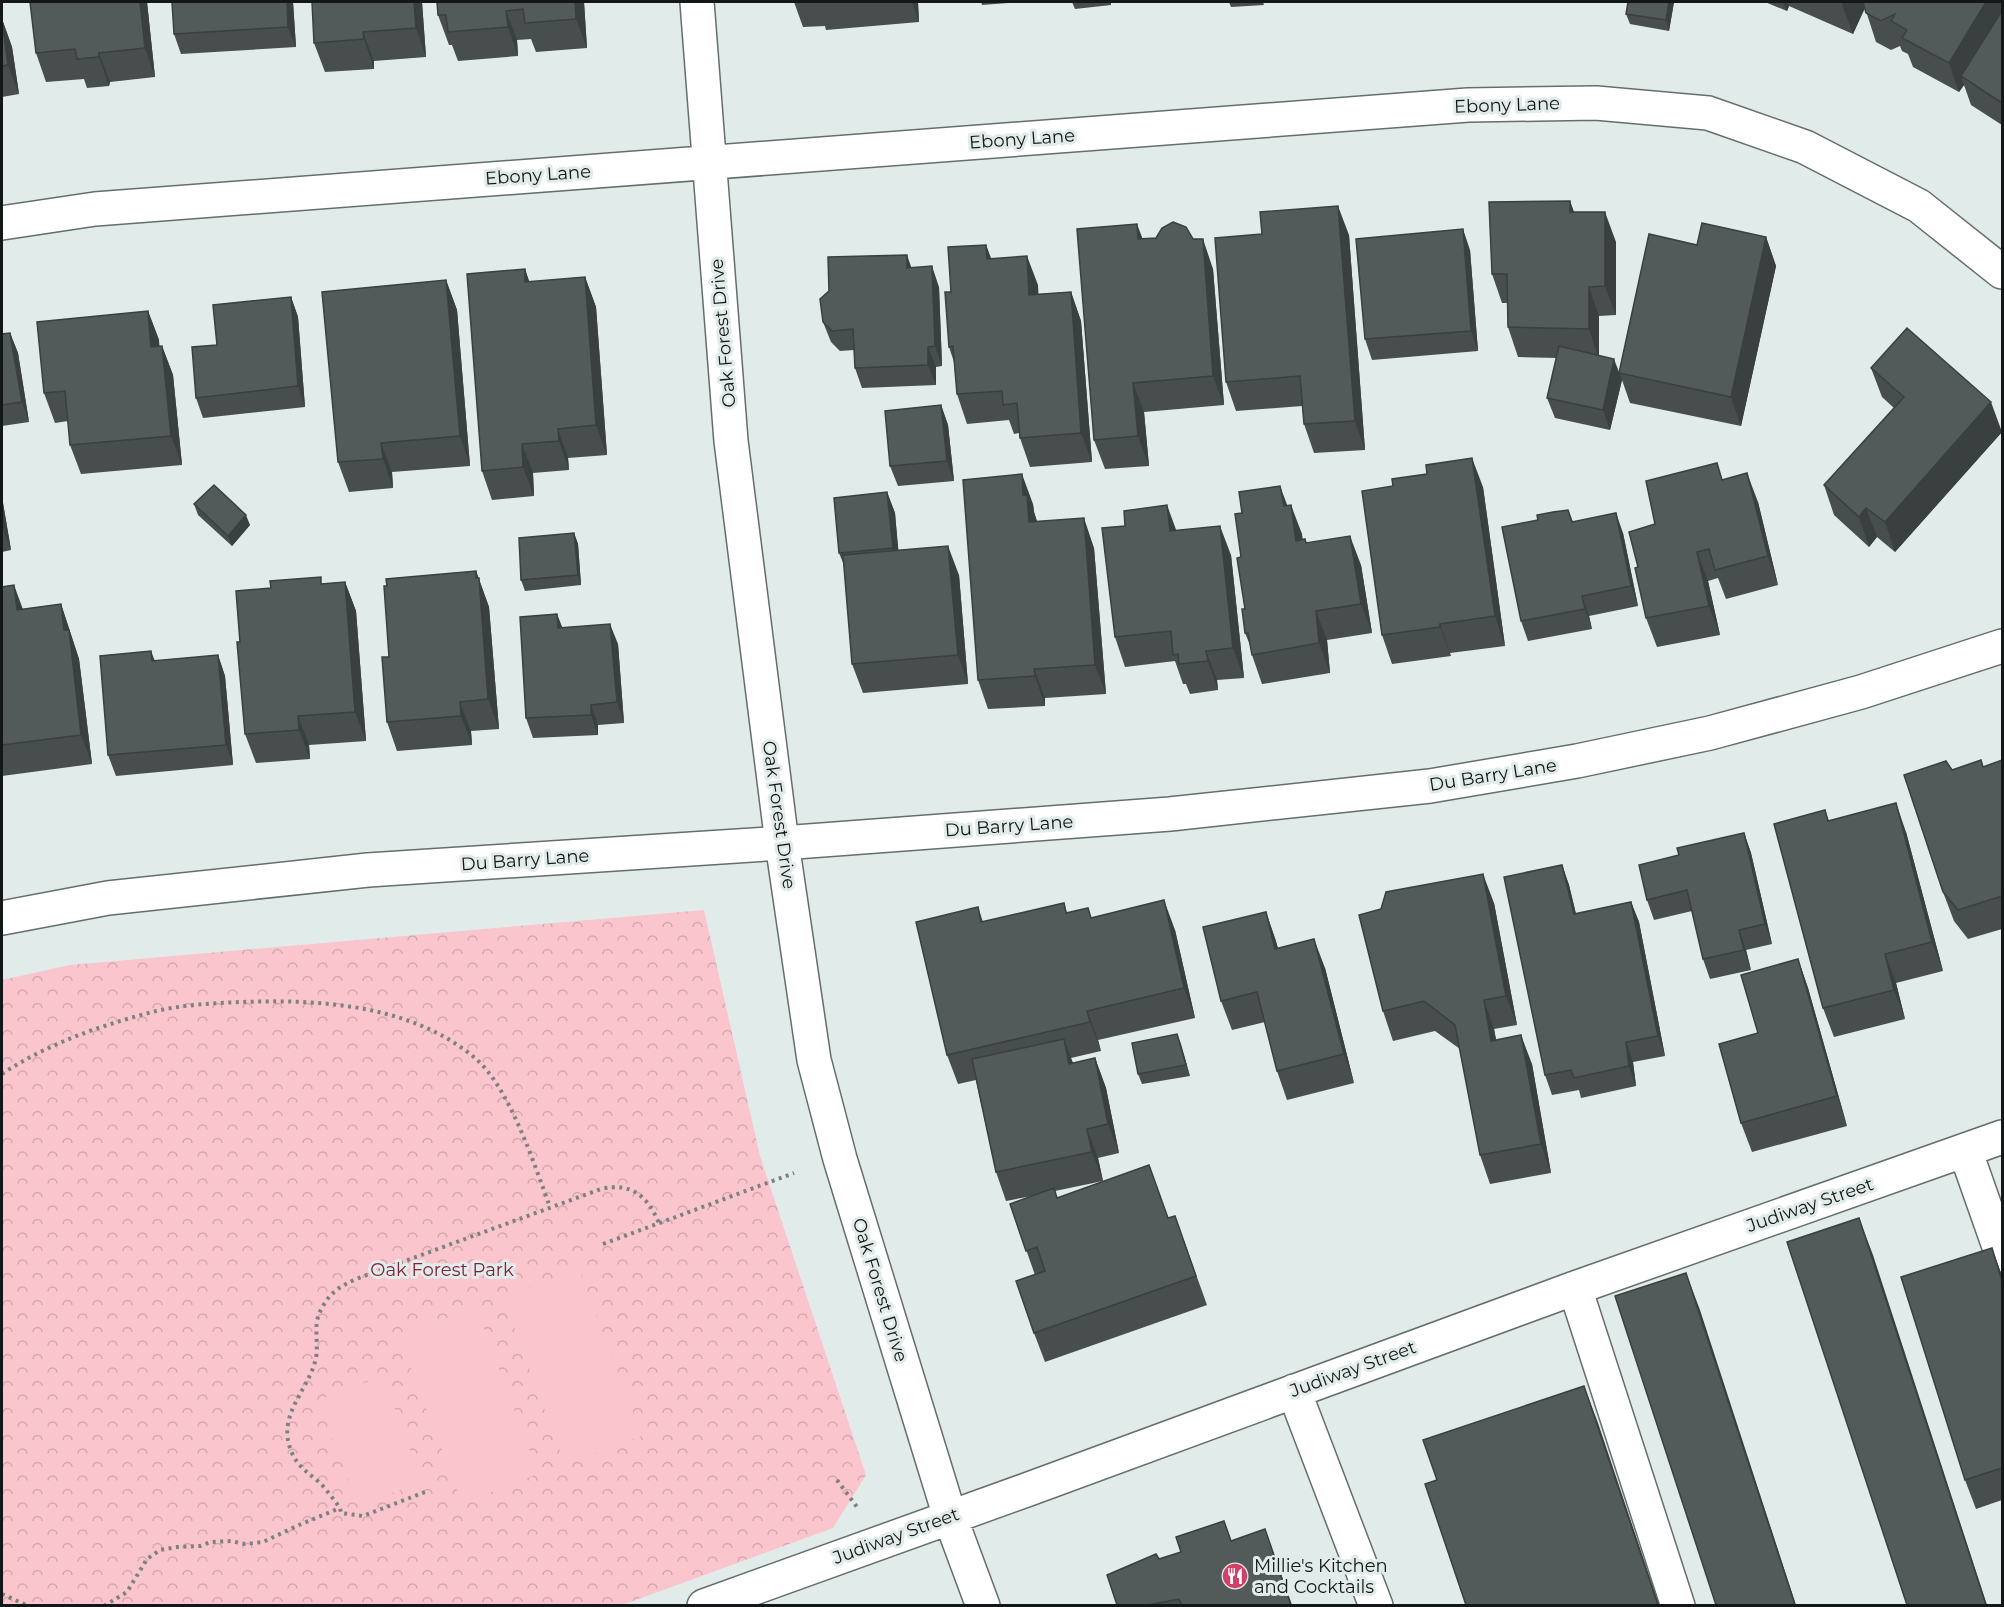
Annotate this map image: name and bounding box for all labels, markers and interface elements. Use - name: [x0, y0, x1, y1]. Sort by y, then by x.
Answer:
- street label: Ebony Lane: [1454, 92, 1561, 118]
- street label: Ebony Lane: [968, 124, 1076, 154]
- street label: Ebony Lane: [484, 160, 592, 190]
- street label: Oak Forest Drive: [706, 258, 740, 408]
- street label: Oak Forest Drive: [758, 740, 800, 891]
- street label: Du Barry Lane: [1428, 754, 1558, 796]
- street label: Du Barry Lane: [944, 811, 1074, 841]
- street label: Du Barry Lane: [460, 845, 590, 875]
- street label: Judiway Street: [1743, 1173, 1876, 1237]
- street label: Oak Forest Drive: [848, 1215, 912, 1365]
- park label: Oak Forest Park: [370, 1259, 514, 1281]
- street label: Judiway Street: [1286, 1336, 1419, 1402]
- street label: Judiway Street: [829, 1503, 962, 1569]
- place label: Millie's Kitchen and Cocktails: [1254, 1555, 1388, 1598]
- restaurant icon: Millie's Kitchen and Cocktails: [1220, 1561, 1250, 1591]

